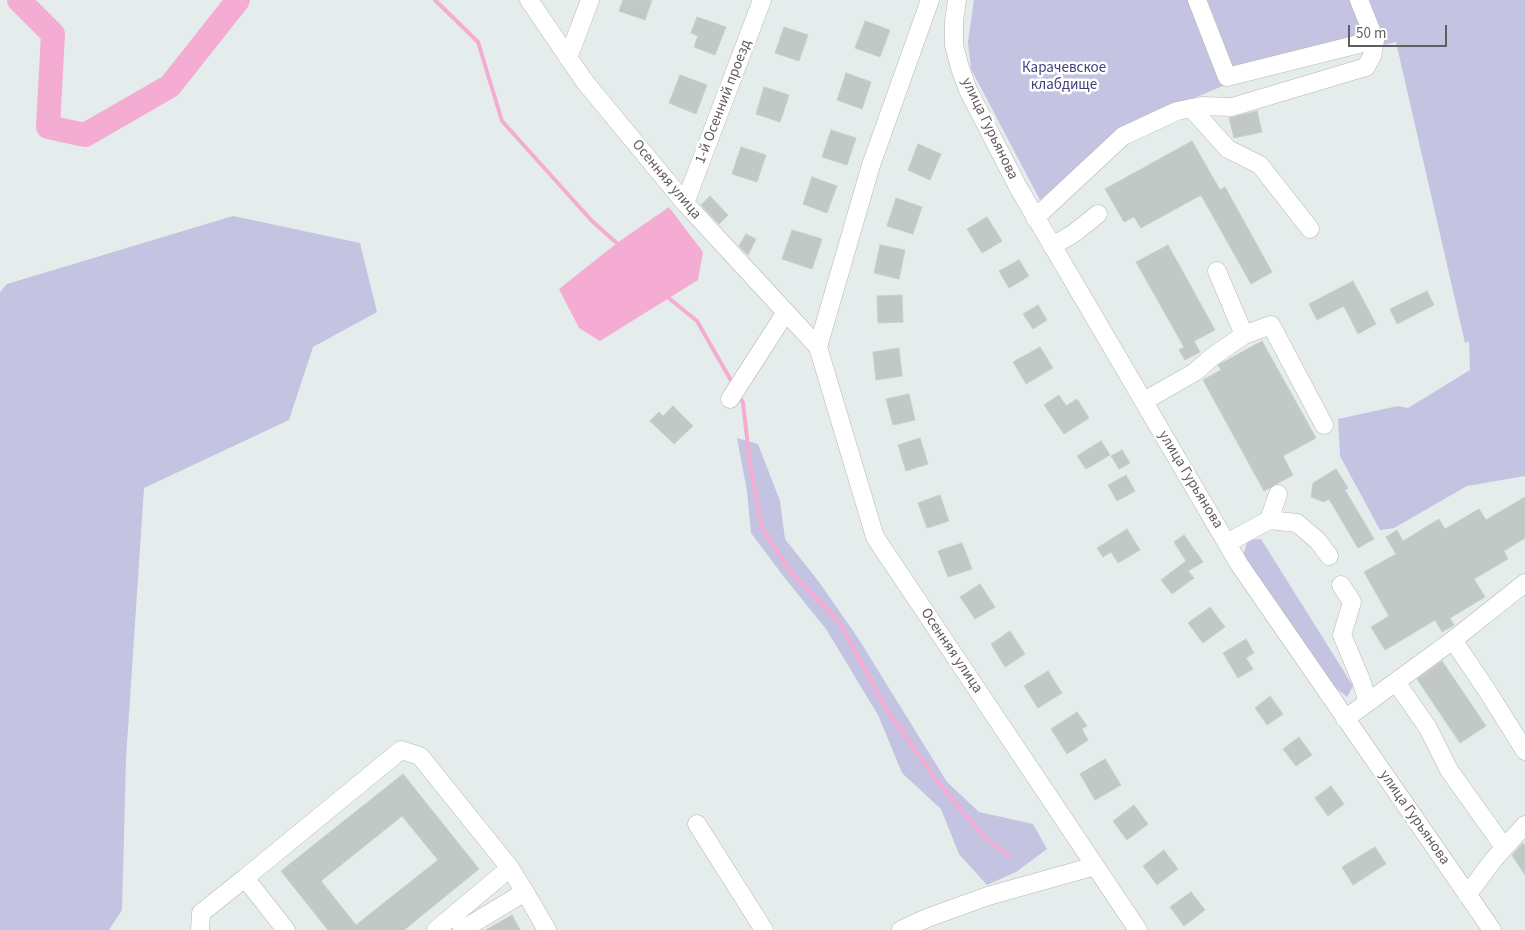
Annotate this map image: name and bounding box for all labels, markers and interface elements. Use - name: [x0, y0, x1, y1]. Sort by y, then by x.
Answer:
- scale bar: [1350, 15, 1449, 47]
- text: 50 m: [1356, 23, 1386, 44]
- street label: 1-й Осенний проезд: [692, 37, 756, 167]
- park label: Карачевское клабдище: [1022, 60, 1106, 95]
- street label: улица Гурьянова: [957, 75, 1021, 183]
- street label: Осенняя улица: [627, 136, 705, 224]
- street label: улица Гурьянова: [1154, 428, 1226, 532]
- street label: Осенняя улица: [916, 605, 986, 697]
- street label: улица Гурьянова: [1375, 767, 1453, 869]

